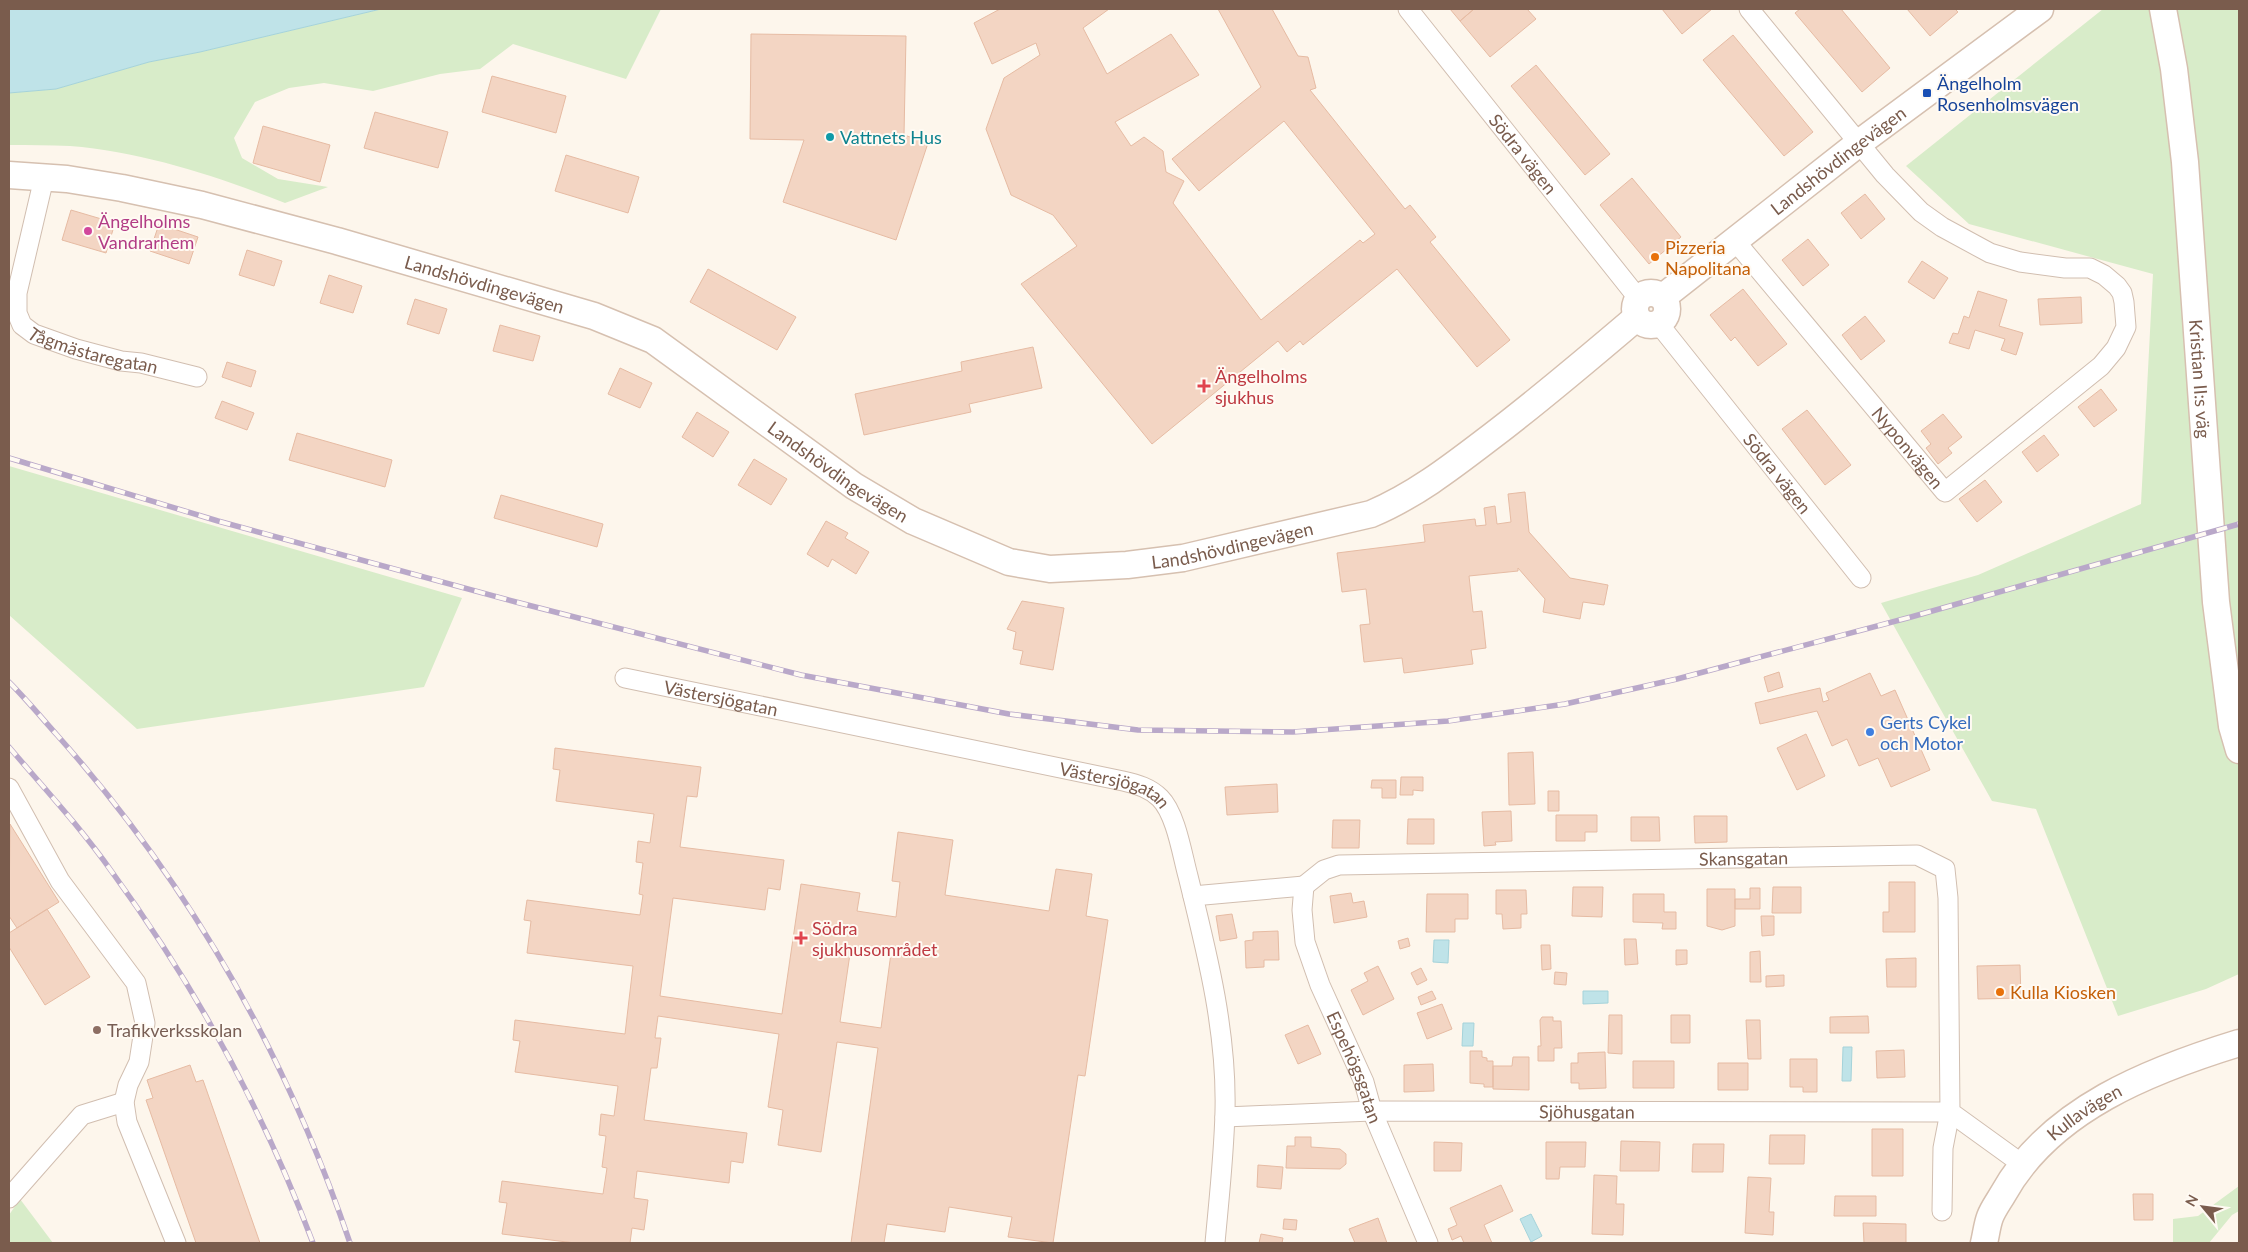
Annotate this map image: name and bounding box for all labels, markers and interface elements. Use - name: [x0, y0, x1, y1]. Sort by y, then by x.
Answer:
- place label: Ängelholm Rosenholmsvägen: [1937, 72, 2079, 115]
- marker: Ängelholm Rosenholmsvägen: [1921, 87, 1933, 99]
- street label: Landshövdingevägen: [1766, 101, 1910, 219]
- street label: Södra vägen: [1485, 109, 1562, 198]
- place label: Vattnets Hus: [840, 126, 942, 148]
- marker: Vattnets Hus: [824, 131, 836, 143]
- place label: Ängelholms Vandrarhem: [98, 210, 194, 253]
- marker: Ängelholms Vandrarhem: [82, 225, 94, 237]
- place label: Pizzeria Napolitana: [1665, 236, 1751, 279]
- street label: Landshövdingevägen: [402, 250, 567, 318]
- marker: Pizzeria Napolitana: [1649, 251, 1661, 263]
- street label: Kristian II:s väg: [2185, 319, 2215, 439]
- street label: Tågmästaregatan: [24, 322, 160, 378]
- place label: Ängelholms sjukhus: [1215, 365, 1307, 408]
- marker: Ängelholms sjukhus: [1197, 379, 1211, 393]
- street label: Nyponvägen: [1867, 402, 1948, 493]
- street label: Landshövdingevägen: [764, 416, 912, 527]
- street label: Södra vägen: [1739, 429, 1816, 518]
- street label: Landshövdingevägen: [1150, 517, 1315, 573]
- street label: Västersjögatan: [662, 675, 780, 720]
- place label: Gerts Cykel och Motor: [1880, 711, 1971, 754]
- marker: Gerts Cykel och Motor: [1864, 726, 1876, 738]
- street label: Västersjögatan: [1057, 757, 1175, 813]
- street label: Skansgatan: [1699, 846, 1788, 870]
- place label: Södra sjukhusområdet: [812, 917, 938, 960]
- marker: Södra sjukhusområdet: [794, 931, 808, 945]
- place label: Kulla Kiosken: [2010, 981, 2116, 1003]
- marker: Kulla Kiosken: [1994, 986, 2006, 998]
- street label: Espehögsgatan: [1322, 1008, 1387, 1126]
- place label: Trafikverksskolan: [107, 1019, 242, 1041]
- marker: Trafikverksskolan: [91, 1024, 103, 1036]
- street label: Kullavägen: [2042, 1079, 2125, 1145]
- street label: Sjöhusgatan: [1539, 1100, 1635, 1122]
- north arrow: [2178, 1182, 2228, 1232]
- text: N: [2181, 1192, 2201, 1209]

